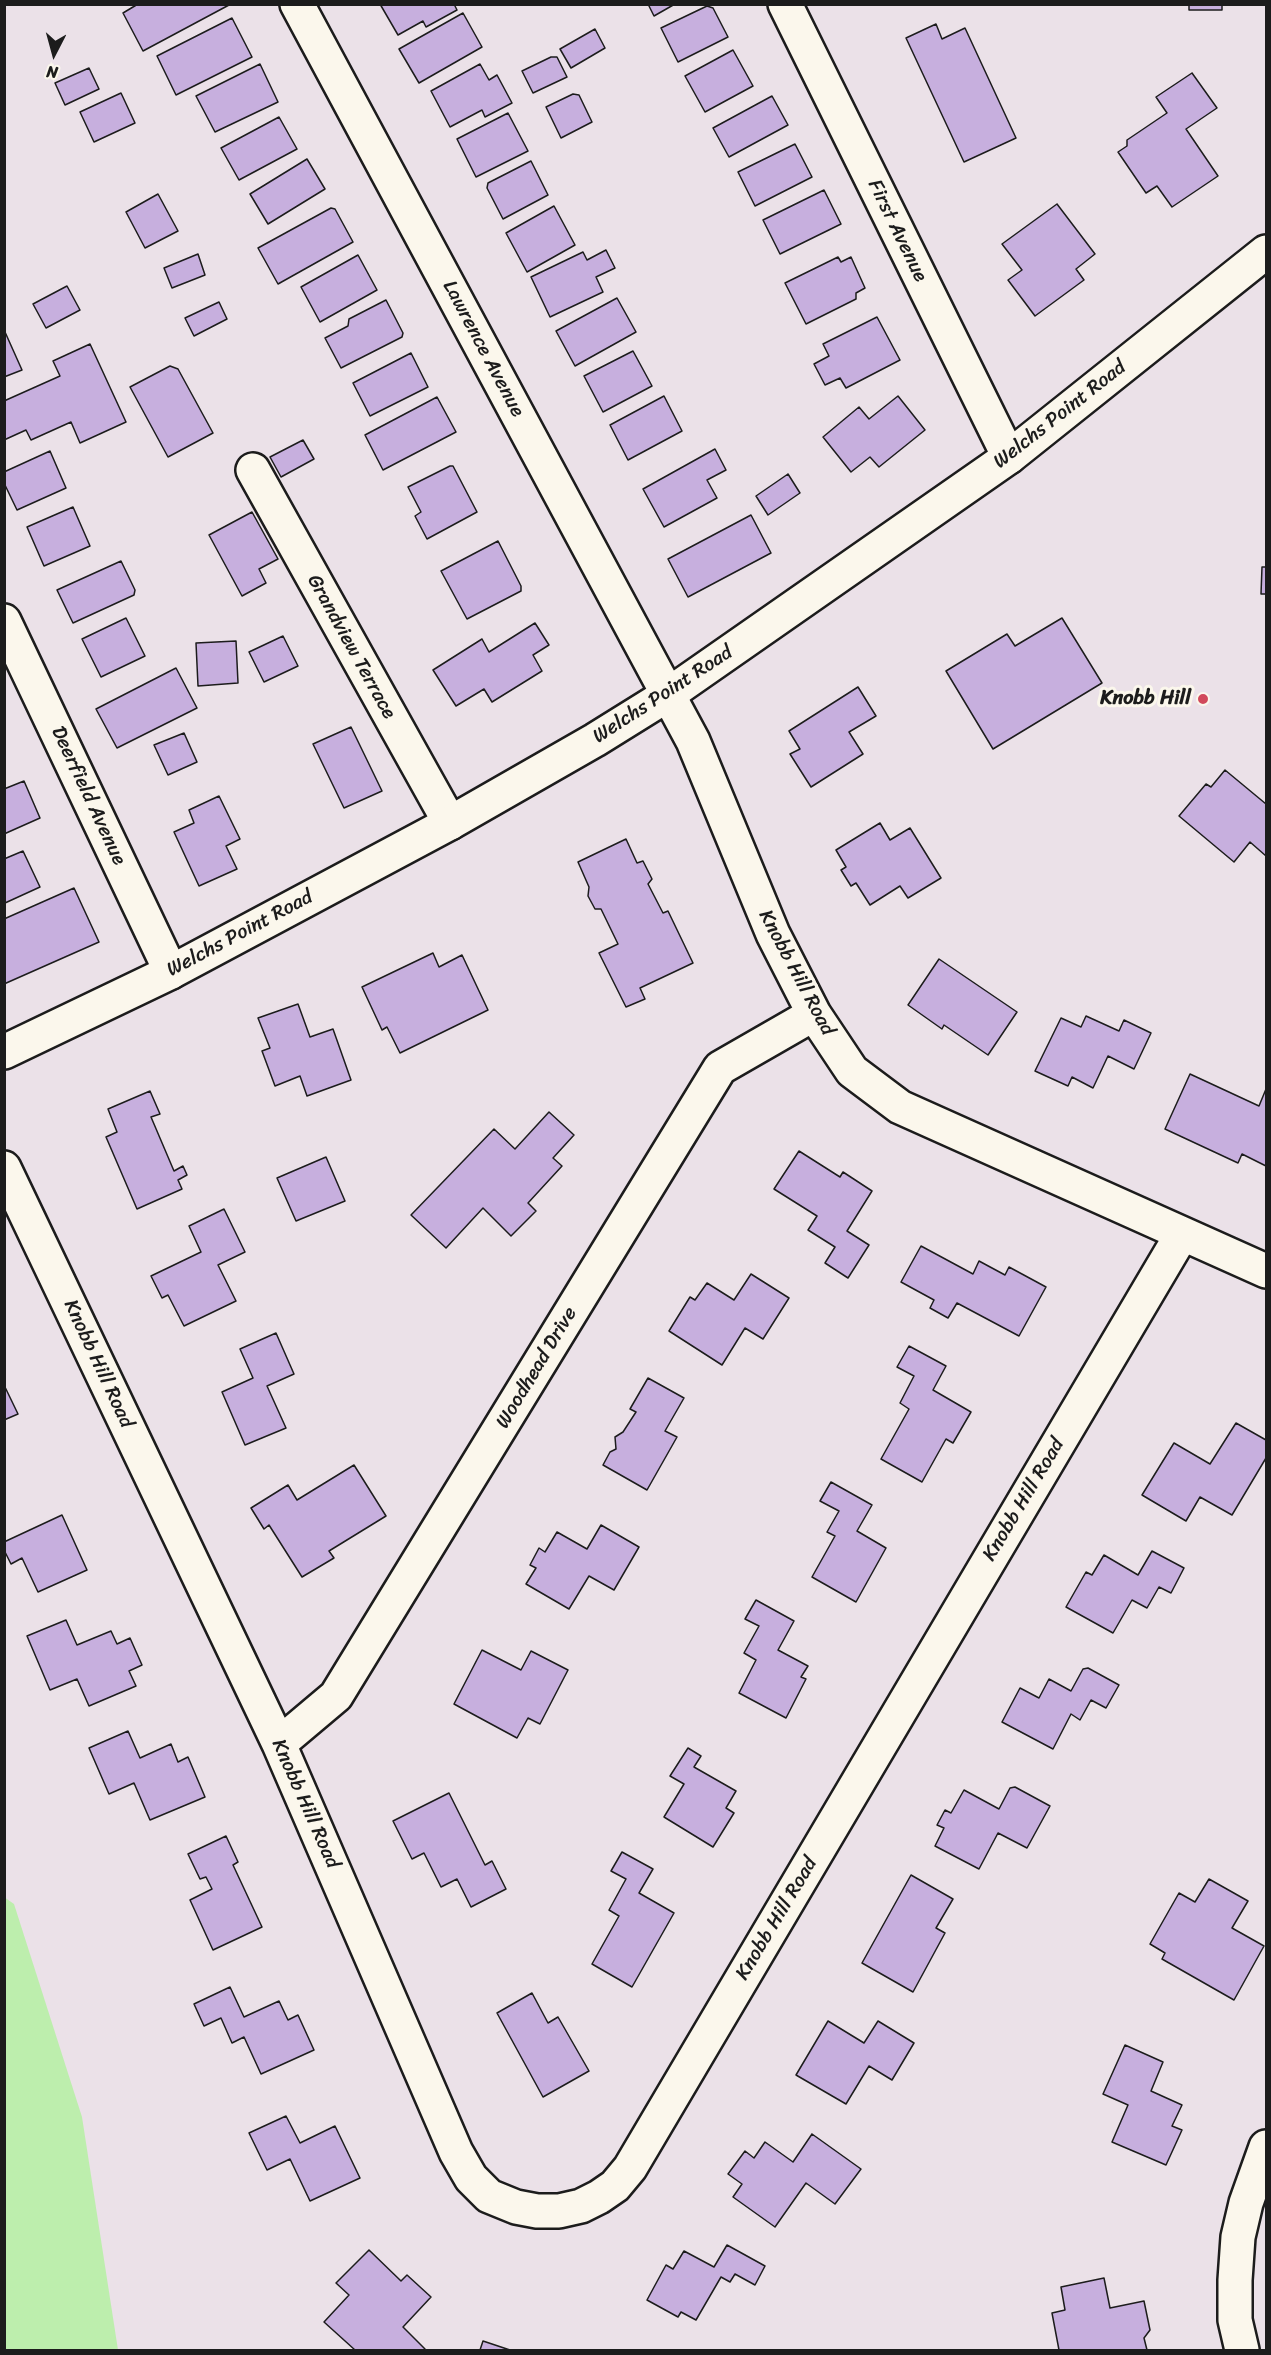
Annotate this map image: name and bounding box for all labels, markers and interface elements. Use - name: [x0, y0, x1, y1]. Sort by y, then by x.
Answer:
- north arrow: [24, 24, 84, 84]
- text: N: [45, 57, 59, 87]
- street label: First Avenue: [862, 176, 932, 286]
- street label: Lawrence Avenue: [437, 277, 529, 421]
- street label: Welchs Point Road: [989, 356, 1131, 474]
- street label: Grandview Terrace: [301, 571, 401, 723]
- street label: Welchs Point Road: [589, 641, 737, 749]
- place label: Knobb Hill: [1100, 687, 1191, 711]
- marker: Knobb Hill: [1196, 692, 1210, 706]
- street label: Deerfield Avenue: [45, 723, 131, 869]
- street label: Welchs Point Road: [163, 885, 317, 983]
- street label: Knobb Hill Road: [753, 906, 839, 1040]
- street label: Knobb Hill Road: [58, 1296, 138, 1432]
- street label: Woodhead Drive: [491, 1303, 583, 1433]
- street label: Knobb Hill Road: [978, 1434, 1070, 1566]
- street label: Knobb Hill Road: [266, 1736, 344, 1872]
- street label: Knobb Hill Road: [731, 1853, 823, 1985]

